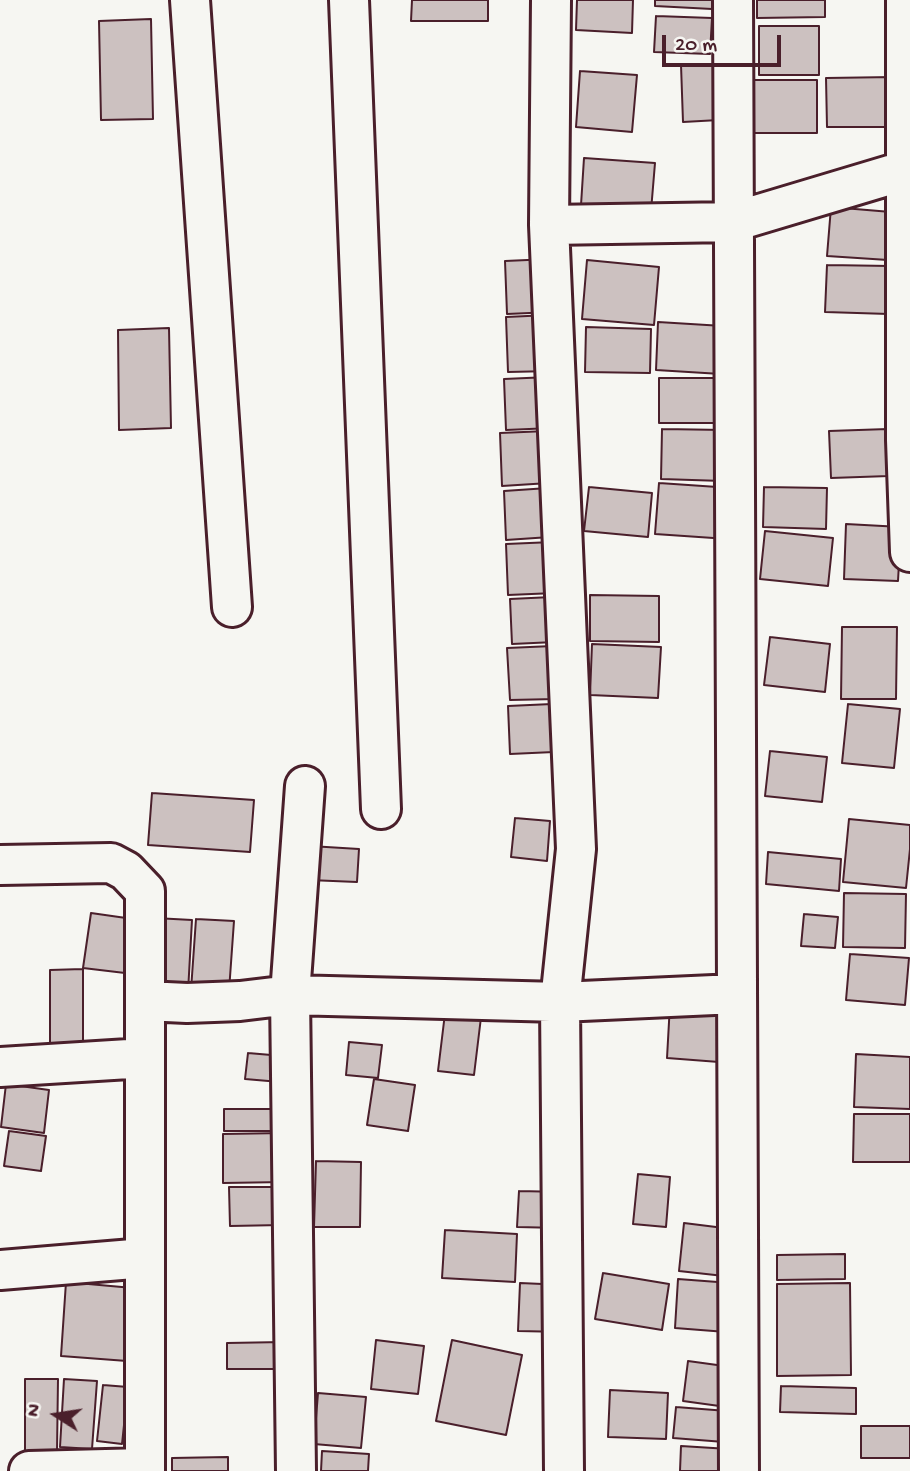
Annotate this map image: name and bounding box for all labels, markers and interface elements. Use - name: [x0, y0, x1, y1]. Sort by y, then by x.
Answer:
- scale bar: [665, 21, 784, 65]
- text: 20 m: [675, 34, 717, 59]
- north arrow: [21, 1380, 91, 1450]
- text: N: [22, 1402, 48, 1419]

